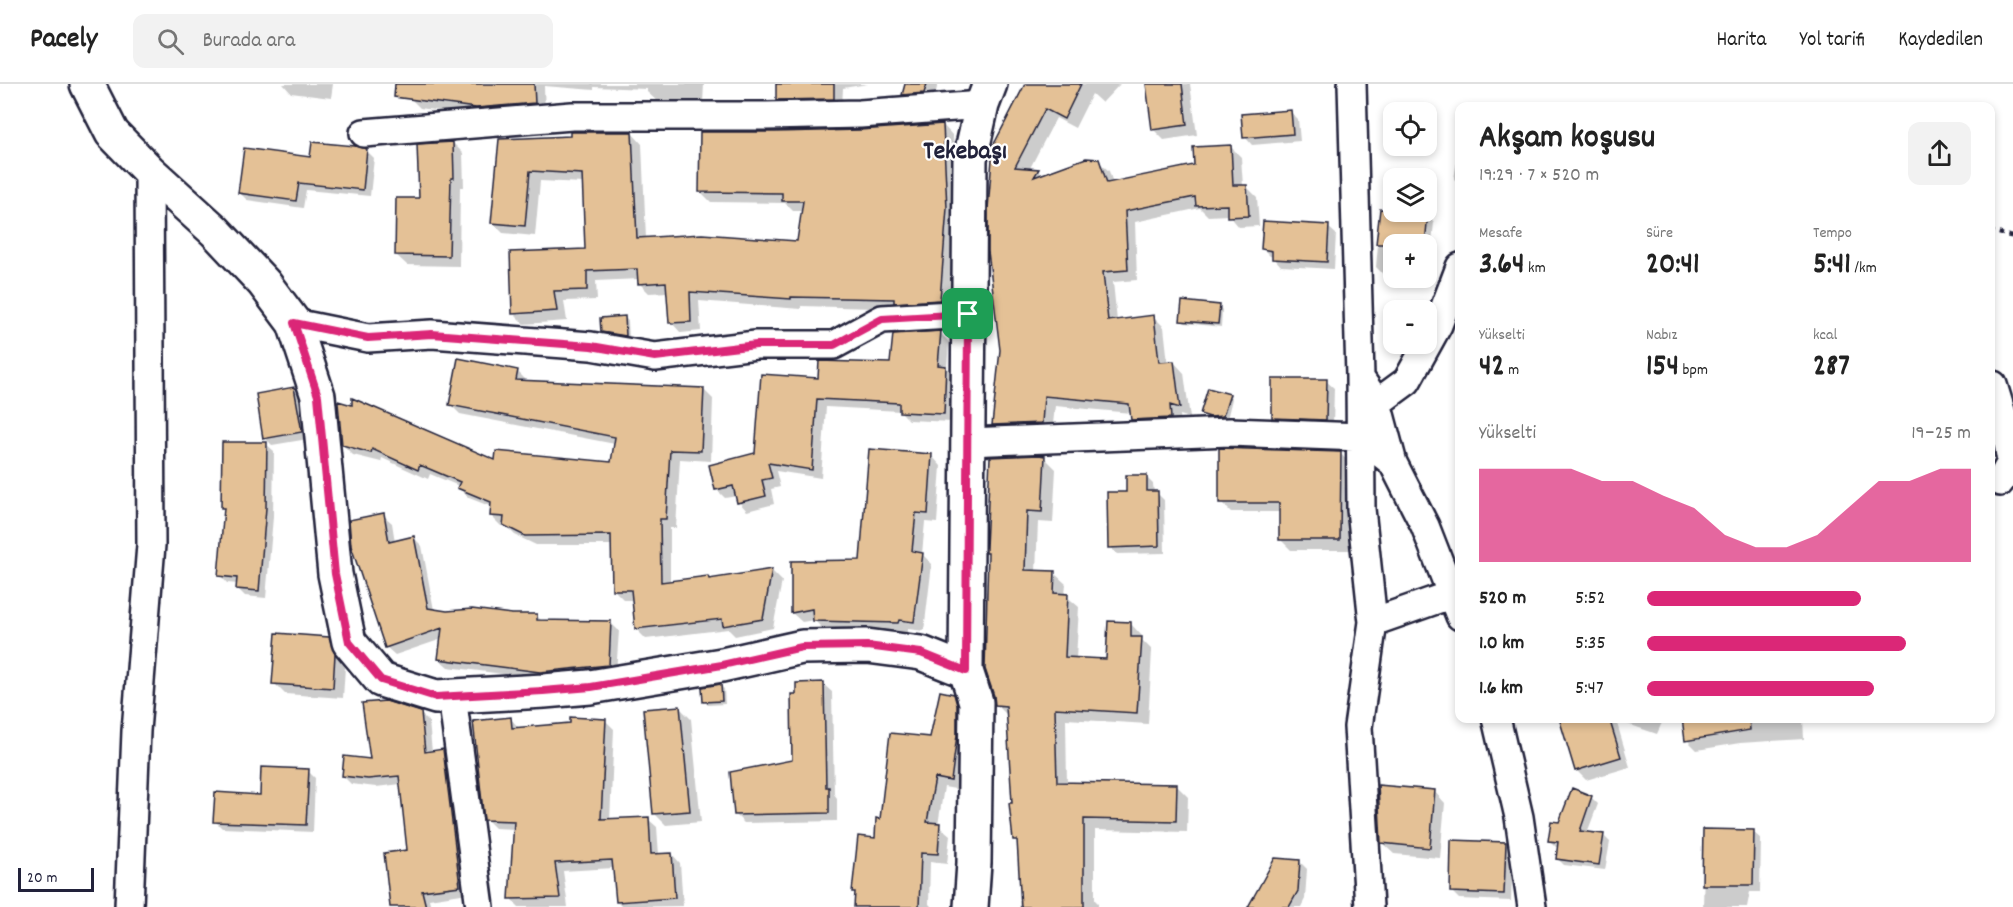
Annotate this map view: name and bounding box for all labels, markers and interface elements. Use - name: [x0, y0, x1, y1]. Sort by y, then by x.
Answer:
- search box: [133, 14, 553, 68]
- text: Pacely: [30, 21, 97, 61]
- icon: search: [154, 25, 187, 58]
- text: Burada ara: [202, 26, 295, 57]
- text: Harita: [1717, 26, 1766, 56]
- text: Yol tarifi: [1799, 26, 1865, 56]
- text: Kaydedilen: [1898, 26, 1983, 56]
- map controls: [1383, 102, 1437, 354]
- button: locate: [1383, 102, 1437, 156]
- text: Akşam koşusu: [1479, 116, 1655, 163]
- button: share: [1908, 122, 1971, 185]
- district label: Tekebaşı: [923, 134, 1007, 171]
- text: 19:29 · 7 × 520 m: [1479, 162, 1599, 190]
- button: layers: [1383, 168, 1437, 222]
- text: Mesafe: [1479, 222, 1522, 245]
- text: Süre: [1646, 222, 1673, 245]
- text: Tempo: [1813, 222, 1852, 245]
- button: +: [1383, 234, 1437, 288]
- text: 3.64: [1479, 245, 1524, 288]
- text: 20:41: [1646, 245, 1699, 288]
- text: 5:41: [1813, 245, 1851, 288]
- text: km: [1524, 257, 1546, 280]
- text: /km: [1851, 257, 1877, 280]
- pin: [942, 288, 993, 339]
- icon: arrive: [951, 297, 984, 330]
- button: −: [1383, 300, 1437, 354]
- text: Yükselti: [1479, 324, 1525, 347]
- text: Nabız: [1646, 324, 1677, 347]
- text: kcal: [1813, 324, 1837, 347]
- text: 42: [1479, 347, 1505, 390]
- text: 154: [1646, 347, 1679, 390]
- text: 287: [1813, 347, 1850, 390]
- text: m: [1505, 359, 1519, 382]
- text: bpm: [1679, 359, 1708, 382]
- text: Yükselti: [1479, 420, 1536, 448]
- text: 19–25 m: [1911, 420, 1971, 448]
- text: 520 m: [1479, 585, 1526, 613]
- text: 5:52: [1575, 585, 1606, 613]
- text: 1.0 km: [1479, 630, 1524, 658]
- text: 5:35: [1575, 630, 1606, 658]
- text: 1.6 km: [1479, 675, 1523, 703]
- text: 5:47: [1575, 675, 1604, 703]
- scale bar: [18, 865, 94, 892]
- text: 20 m: [27, 867, 57, 890]

